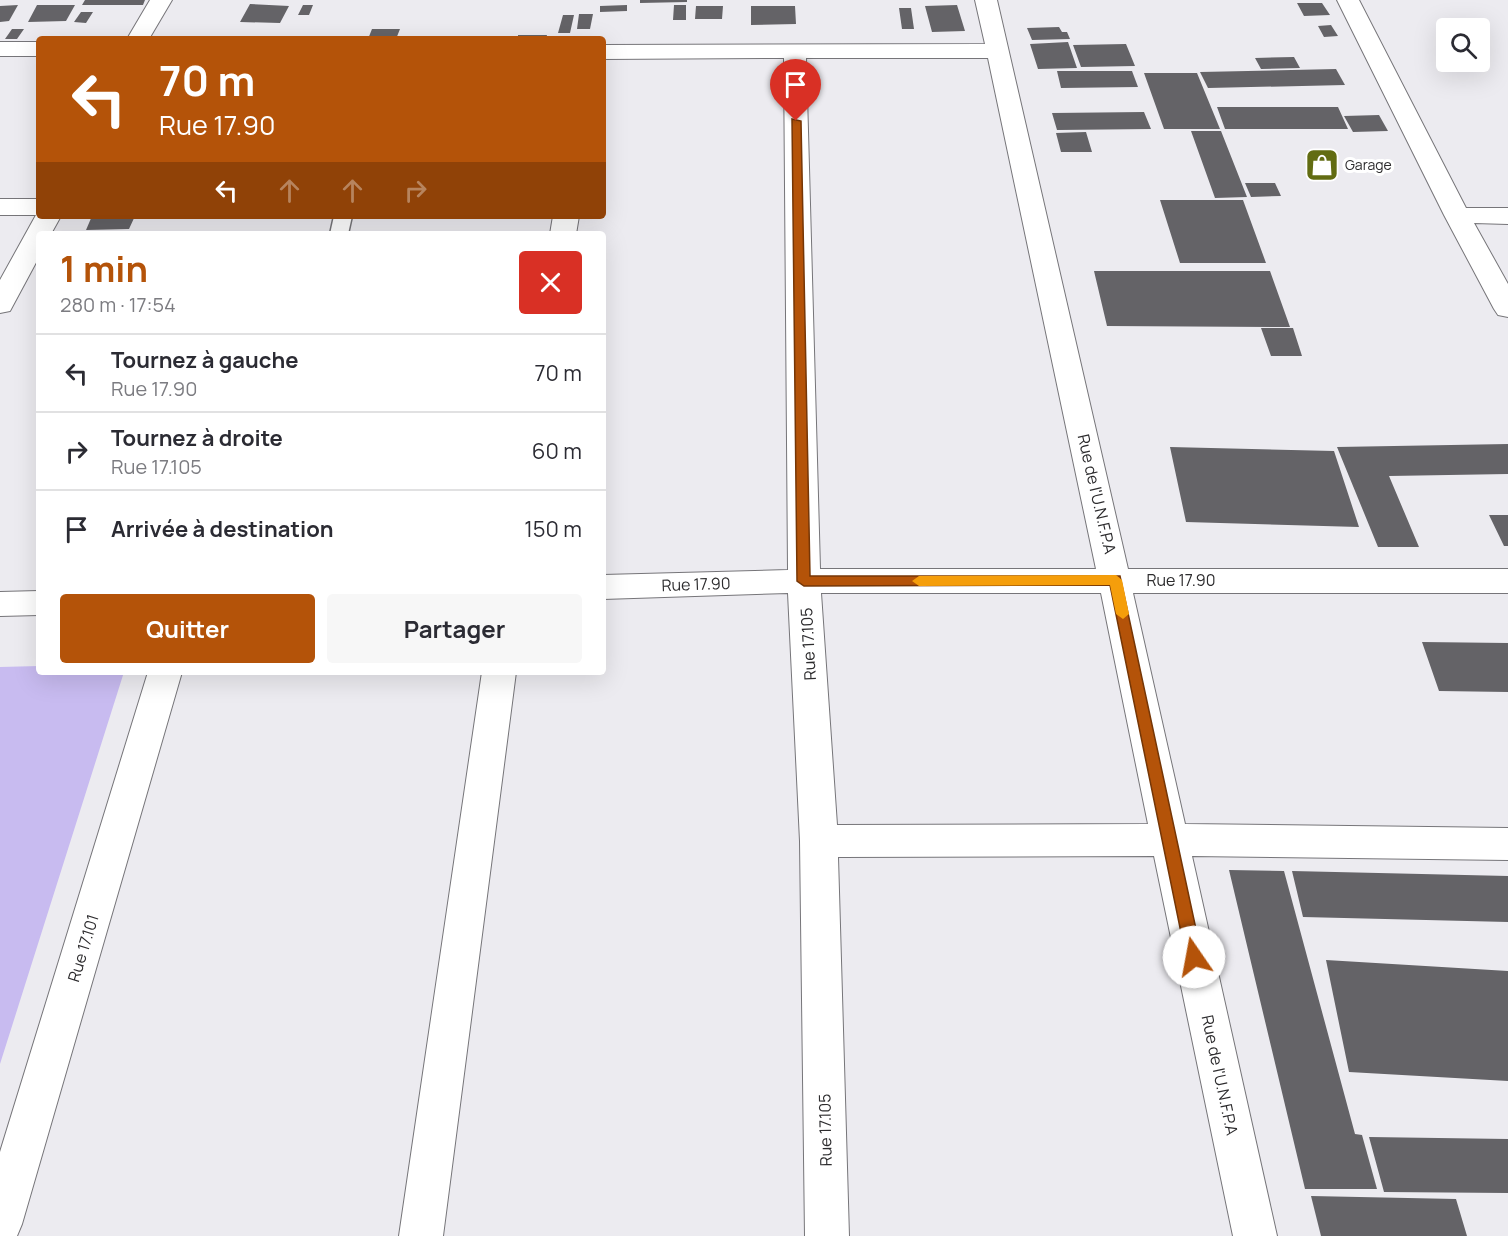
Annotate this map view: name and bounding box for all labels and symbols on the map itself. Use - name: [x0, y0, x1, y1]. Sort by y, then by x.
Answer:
- pin: [770, 59, 821, 121]
- shop icon: Garage: [1304, 147, 1340, 183]
- place label: Garage: [1345, 155, 1392, 174]
- street label: Rue de l'U.N.F.P.A: [1073, 432, 1121, 556]
- street label: Rue 17.90: [1146, 569, 1216, 591]
- street label: Rue 17.90: [661, 572, 731, 596]
- street label: Rue 17.105: [795, 607, 821, 681]
- street label: Rue 17.101: [62, 911, 104, 985]
- position arrow: [1162, 925, 1226, 989]
- street label: Rue de l'U.N.F.P.A: [1197, 1013, 1243, 1137]
- street label: Rue 17.105: [813, 1093, 837, 1167]

